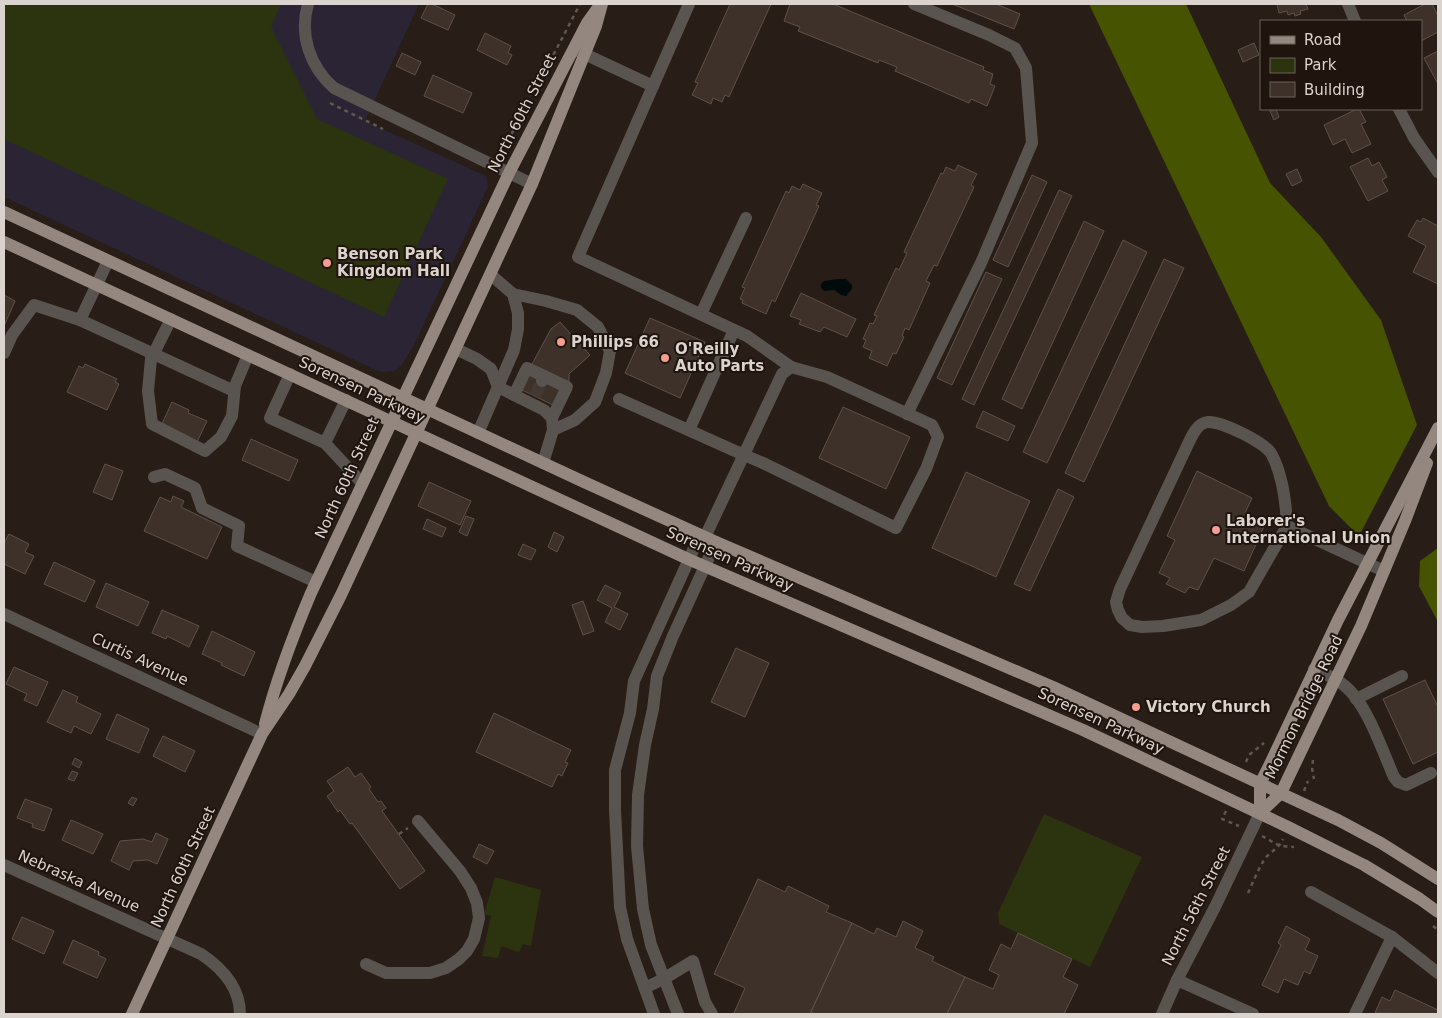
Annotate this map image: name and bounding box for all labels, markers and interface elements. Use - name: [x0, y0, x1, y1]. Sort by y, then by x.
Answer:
- legend: [1260, 20, 1422, 110]
- text: Road: [1304, 31, 1342, 49]
- street label: North 60th Street: [484, 50, 560, 176]
- text: Park: [1304, 56, 1337, 74]
- text: Building: [1304, 81, 1365, 99]
- place label: Benson Park Kingdom Hall: [337, 245, 450, 280]
- marker: Benson Park Kingdom Hall: [321, 257, 333, 269]
- place label: Phillips 66: [571, 333, 659, 351]
- marker: Phillips 66: [555, 336, 567, 348]
- place label: O'Reilly Auto Parts: [675, 340, 764, 375]
- marker: O'Reilly Auto Parts: [659, 352, 671, 364]
- street label: Sorensen Parkway: [296, 353, 428, 427]
- street label: North 60th Street: [311, 414, 383, 541]
- place label: Laborer's International Union: [1226, 512, 1391, 547]
- street label: Sorensen Parkway: [664, 523, 797, 595]
- marker: Laborer's International Union: [1210, 524, 1222, 536]
- street label: Curtis Avenue: [89, 629, 191, 689]
- street label: Mormon Bridge Road: [1261, 632, 1347, 782]
- street label: Sorensen Parkway: [1035, 684, 1167, 758]
- place label: Victory Church: [1146, 698, 1271, 716]
- marker: Victory Church: [1130, 701, 1142, 713]
- street label: North 60th Street: [147, 803, 219, 930]
- street label: North 56th Street: [1158, 843, 1234, 969]
- street label: Nebraska Avenue: [15, 846, 143, 916]

